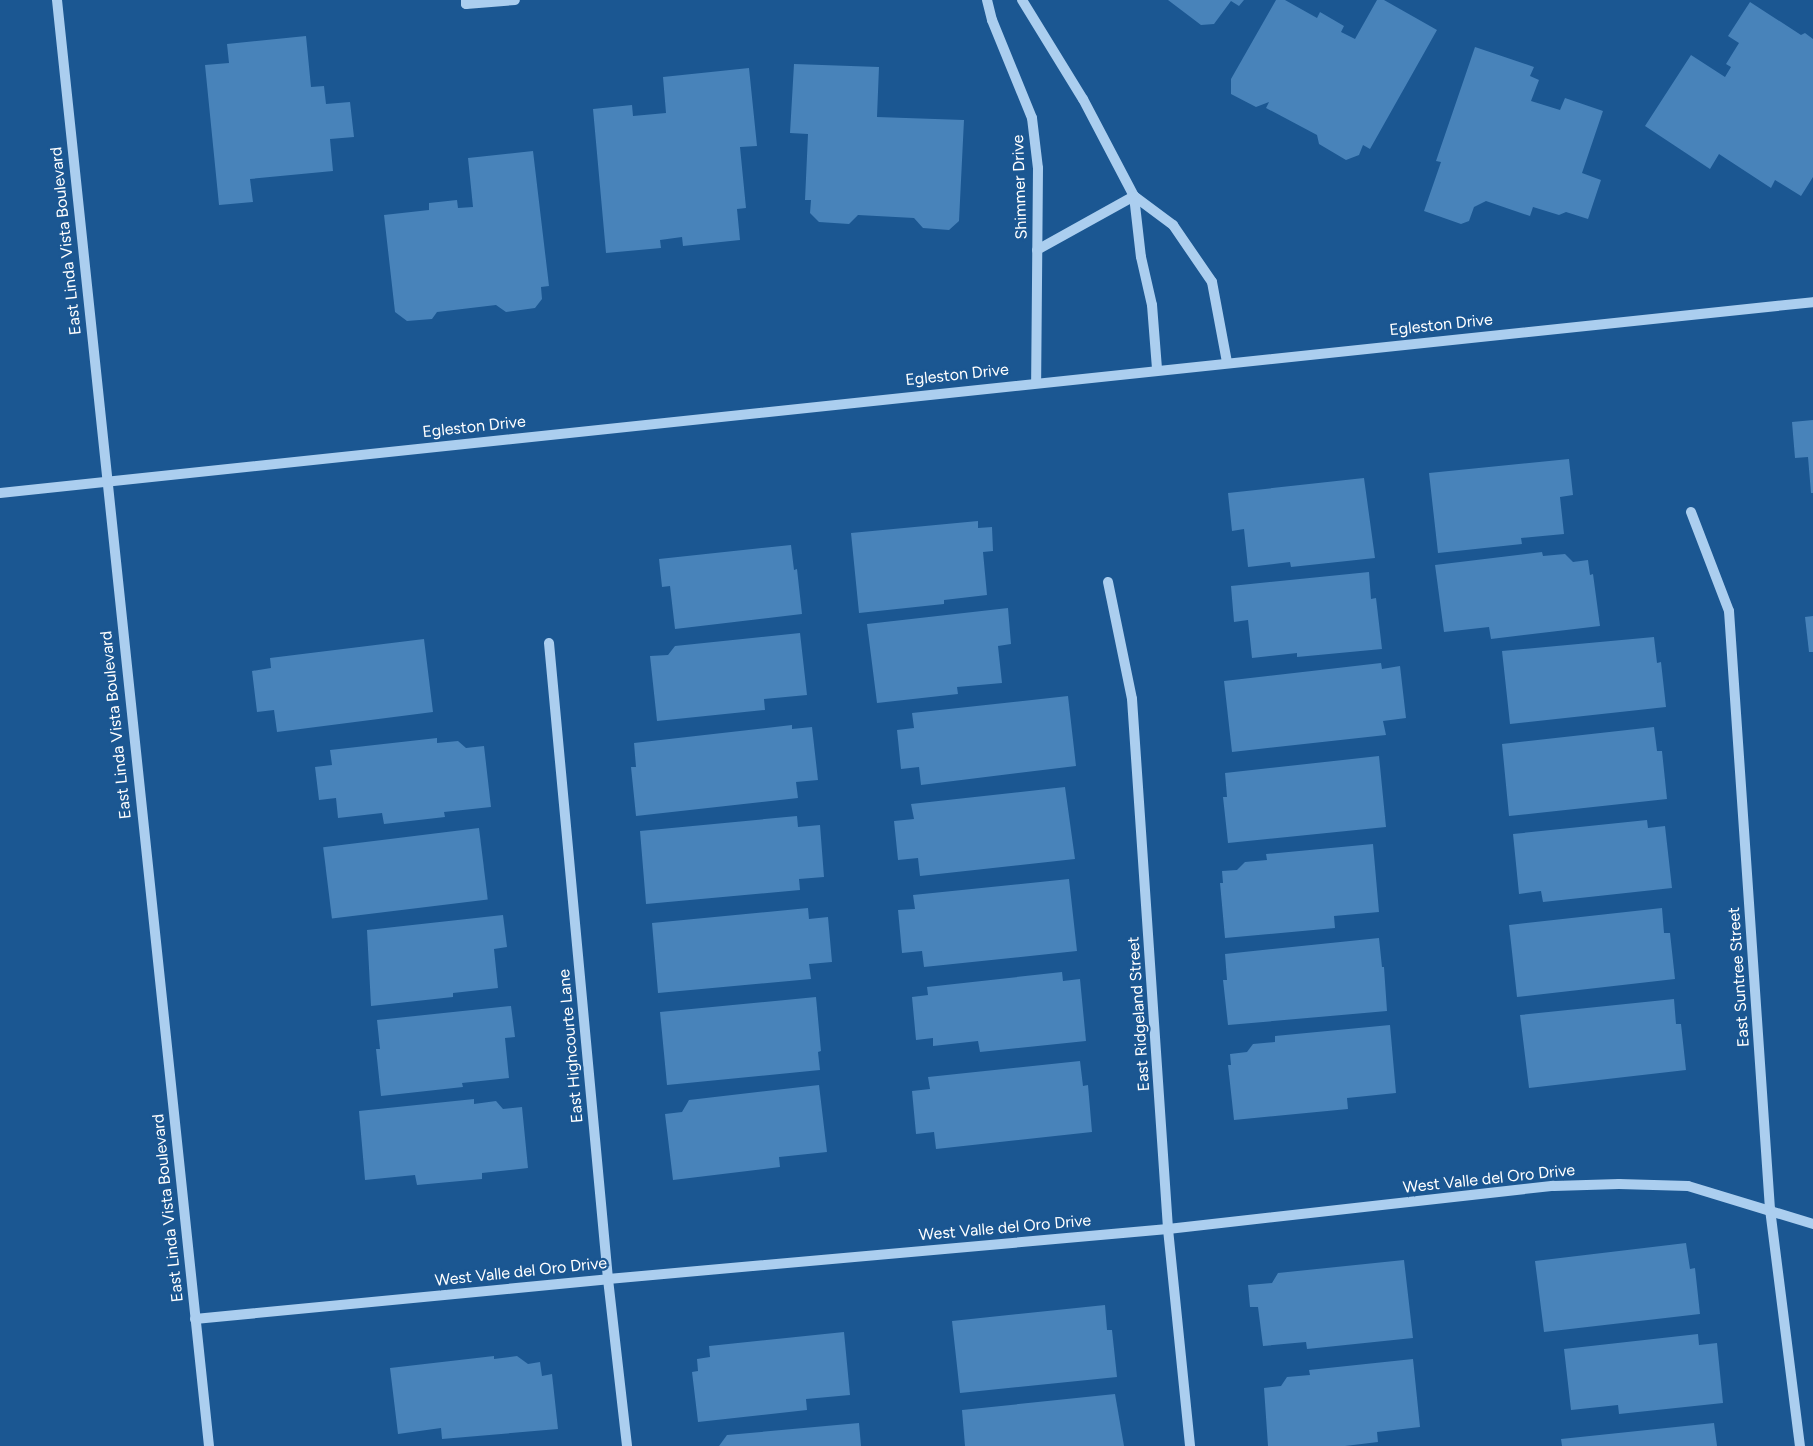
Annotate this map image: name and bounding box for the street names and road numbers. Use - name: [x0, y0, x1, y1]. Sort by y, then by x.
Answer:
- street label: Shimmer Drive: [1009, 134, 1031, 240]
- street label: East Linda Vista Boulevard: [47, 146, 85, 336]
- street label: Egleston Drive: [1388, 310, 1494, 340]
- street label: Egleston Drive: [904, 360, 1010, 390]
- street label: Egleston Drive: [421, 412, 527, 442]
- street label: East Linda Vista Boulevard: [97, 630, 135, 820]
- street label: East Suntree Street: [1725, 906, 1753, 1048]
- street label: East Ridgeland Street: [1124, 936, 1154, 1092]
- street label: East Highcourte Lane: [555, 968, 587, 1124]
- street label: East Linda Vista Boulevard: [149, 1113, 187, 1303]
- street label: West Valle del Oro Drive: [1402, 1160, 1576, 1198]
- street label: West Valle del Oro Drive: [918, 1211, 1092, 1245]
- street label: West Valle del Oro Drive: [434, 1253, 608, 1291]

